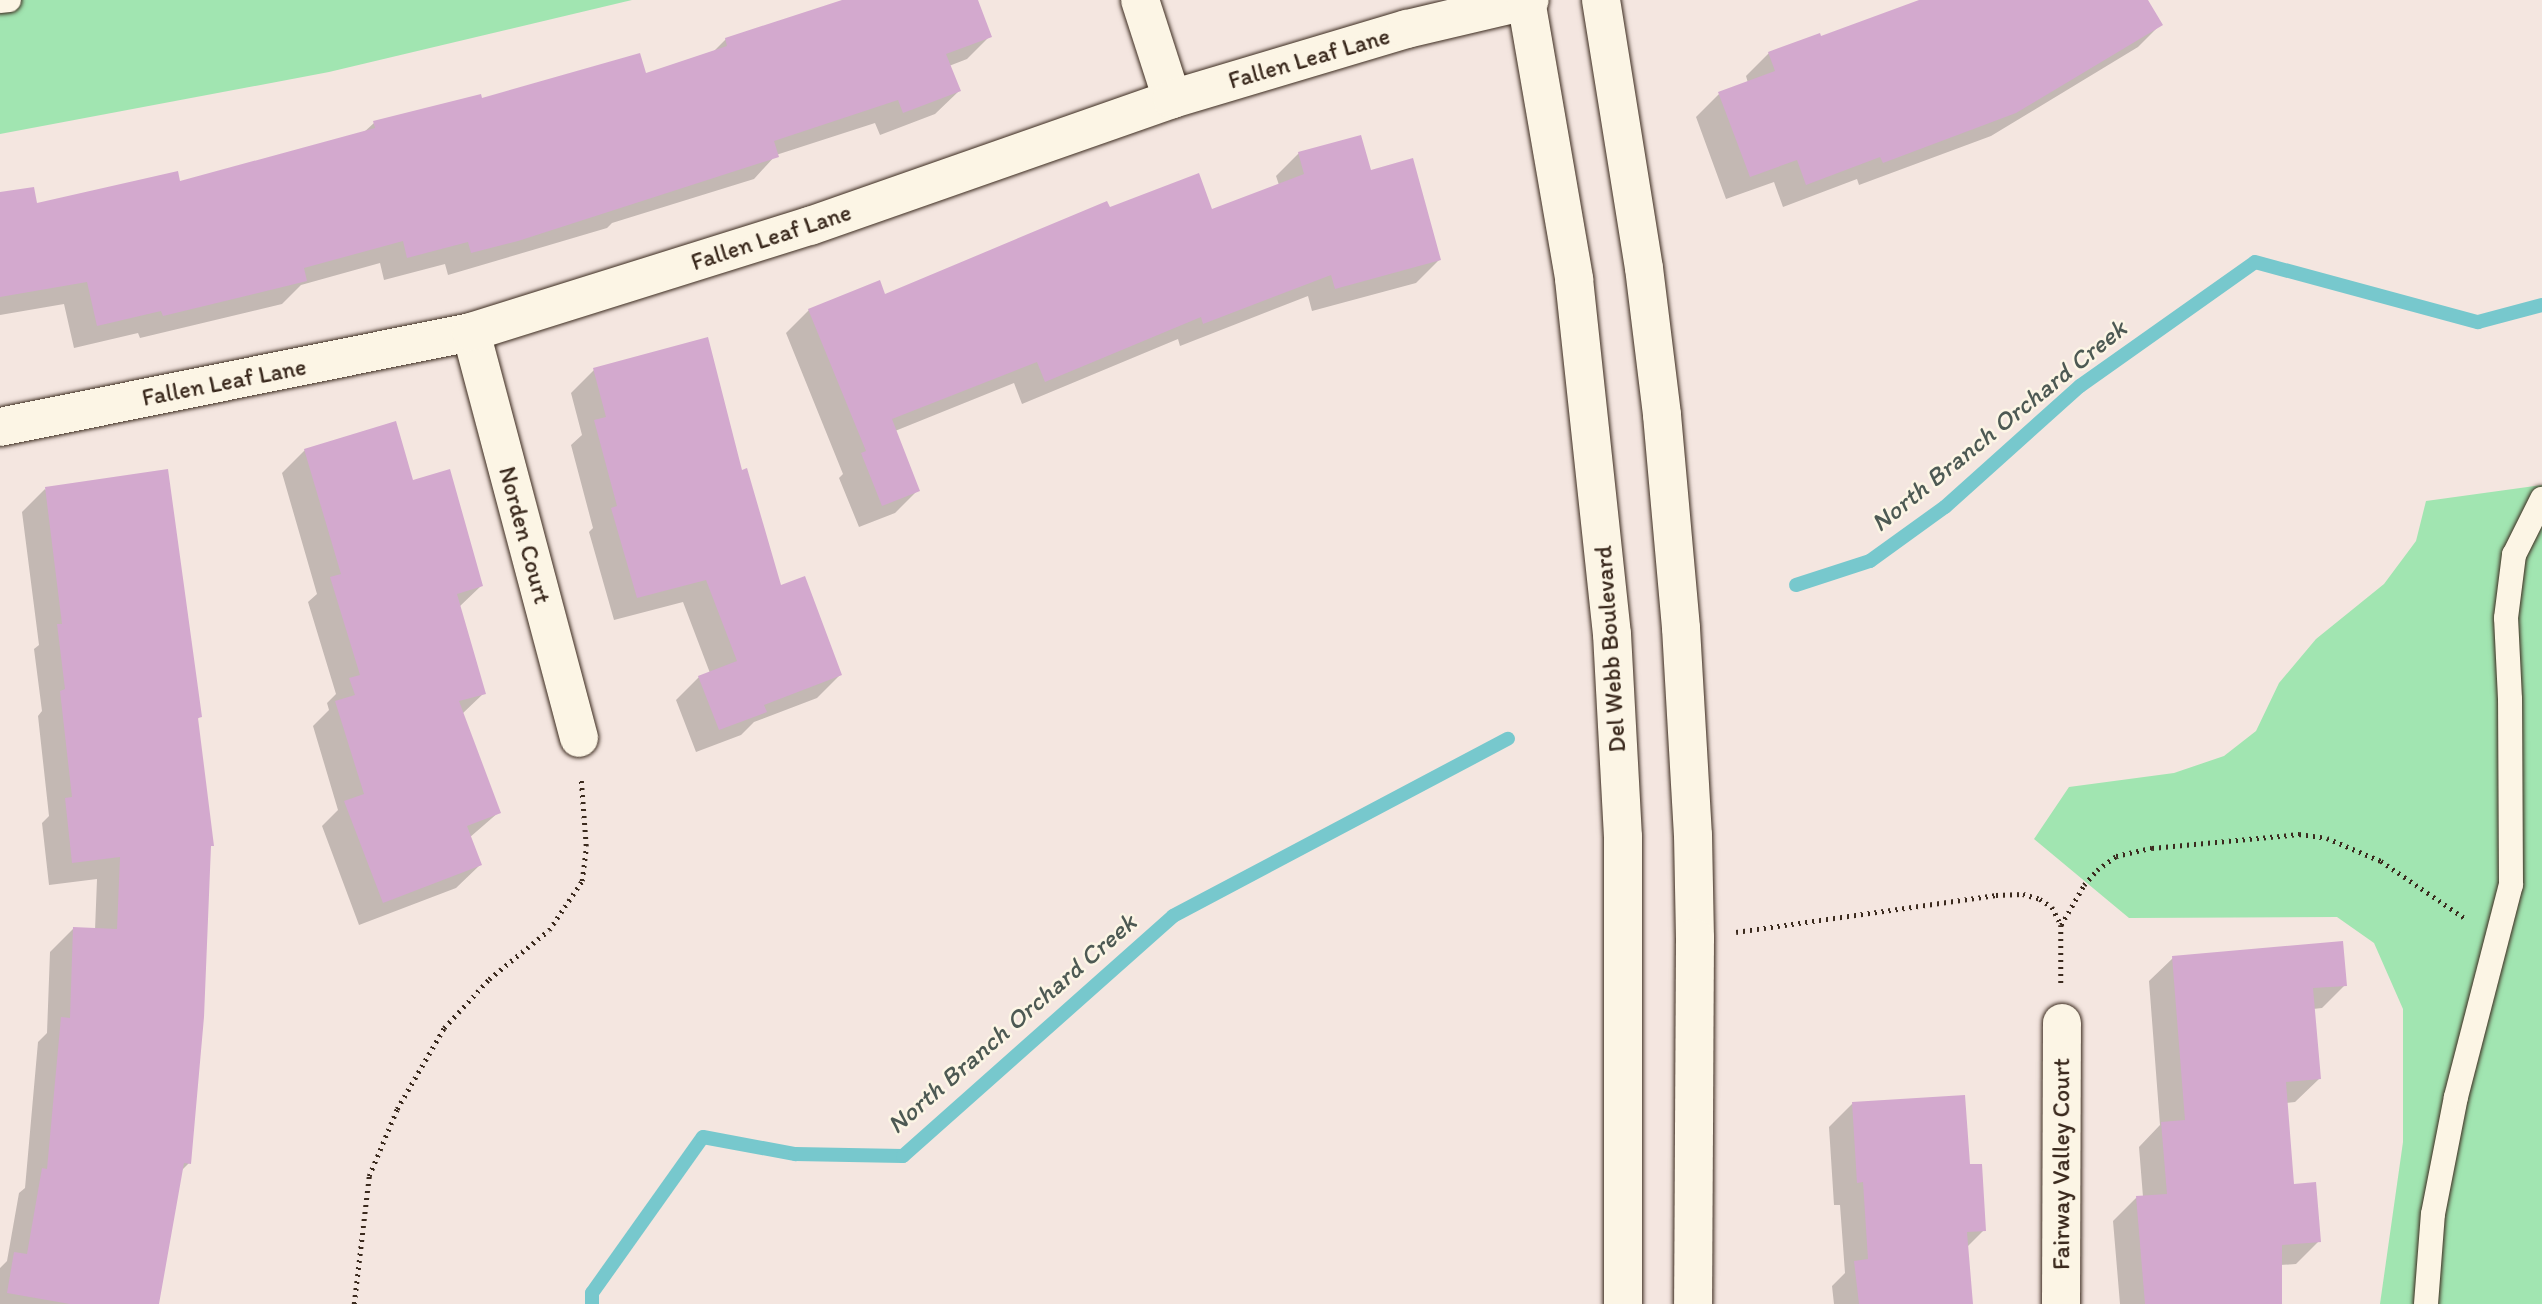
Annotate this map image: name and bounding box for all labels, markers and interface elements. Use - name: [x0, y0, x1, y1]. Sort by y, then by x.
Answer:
- street label: Fallen Leaf Lane: [1225, 21, 1393, 95]
- street label: Fallen Leaf Lane: [687, 197, 855, 277]
- water label: North Branch Orchard Creek: [1865, 313, 2133, 539]
- street label: Fallen Leaf Lane: [139, 352, 309, 412]
- street label: Norden Court: [493, 463, 557, 607]
- street label: Del Webb Boulevard: [1588, 545, 1632, 753]
- water label: North Branch Orchard Creek: [881, 907, 1143, 1141]
- street label: Fairway Valley Court: [2047, 1058, 2075, 1270]

